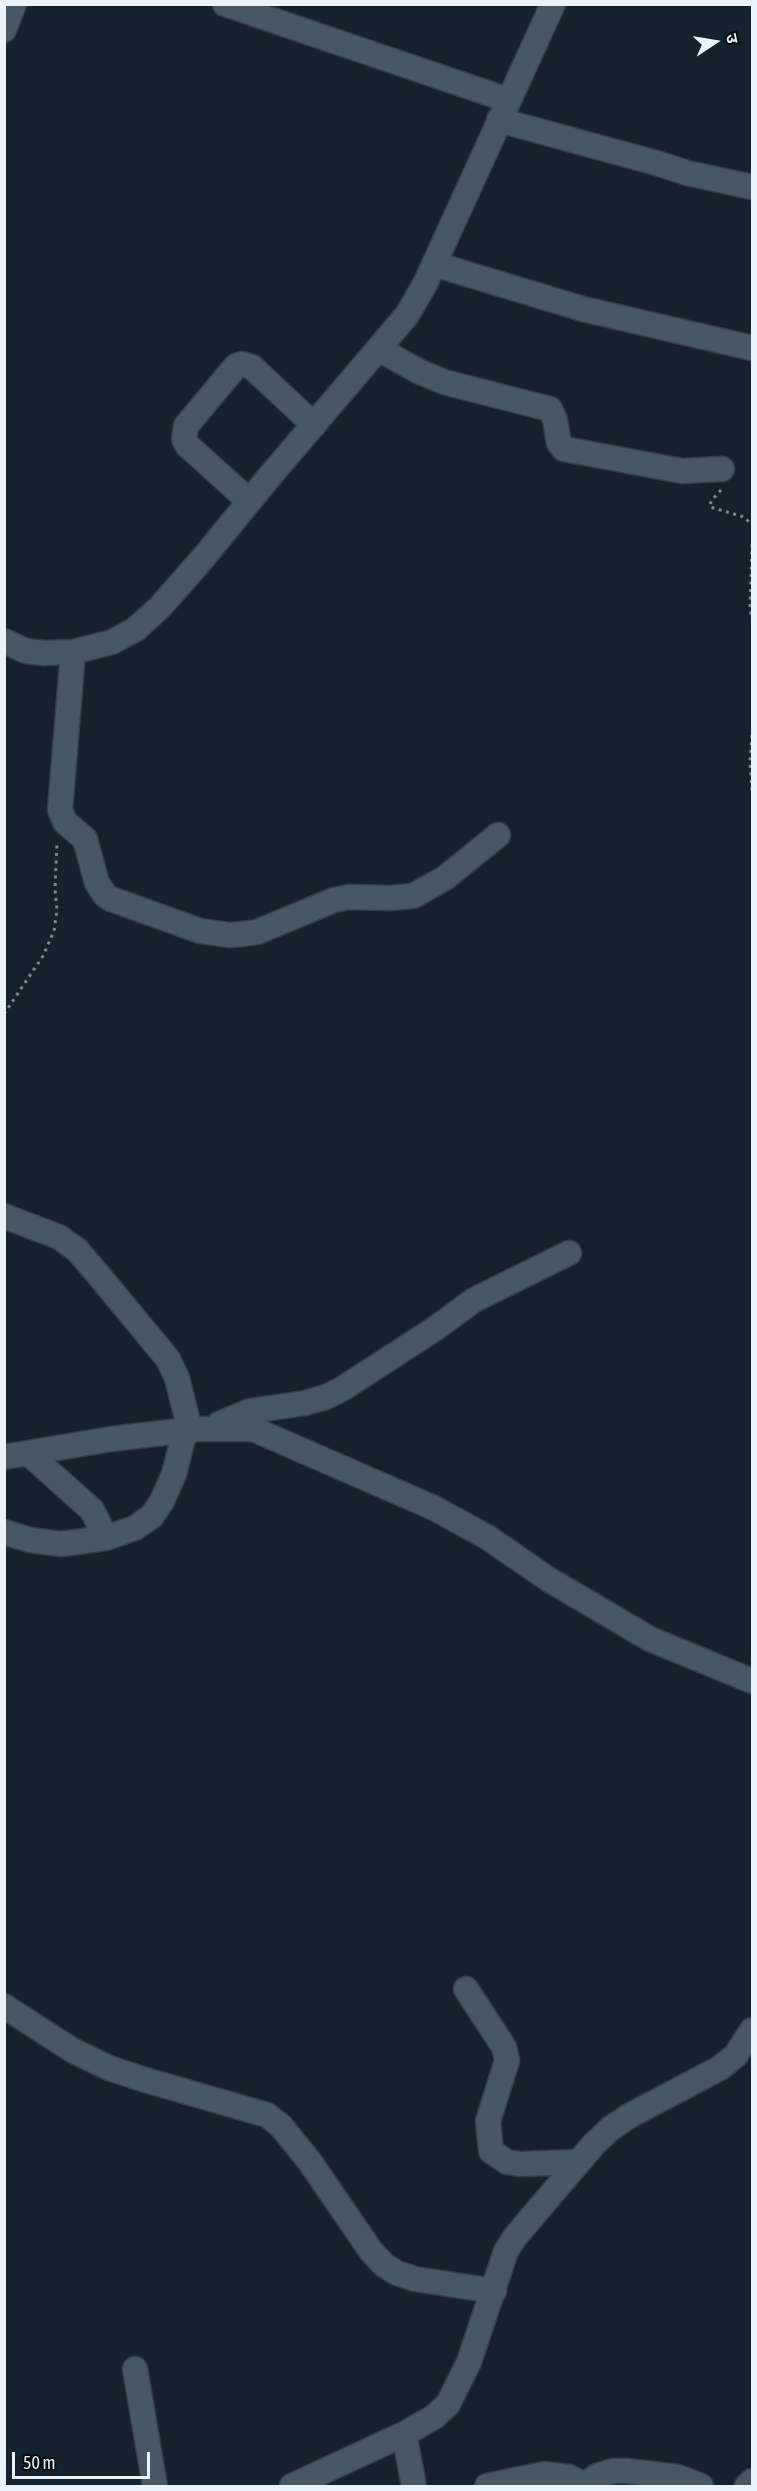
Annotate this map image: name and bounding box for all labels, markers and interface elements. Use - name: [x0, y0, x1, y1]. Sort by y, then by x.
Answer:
- north arrow: [685, 12, 745, 72]
- text: उ: [723, 32, 742, 45]
- scale bar: [15, 2440, 153, 2478]
- text: 50 m: [23, 2452, 55, 2473]

